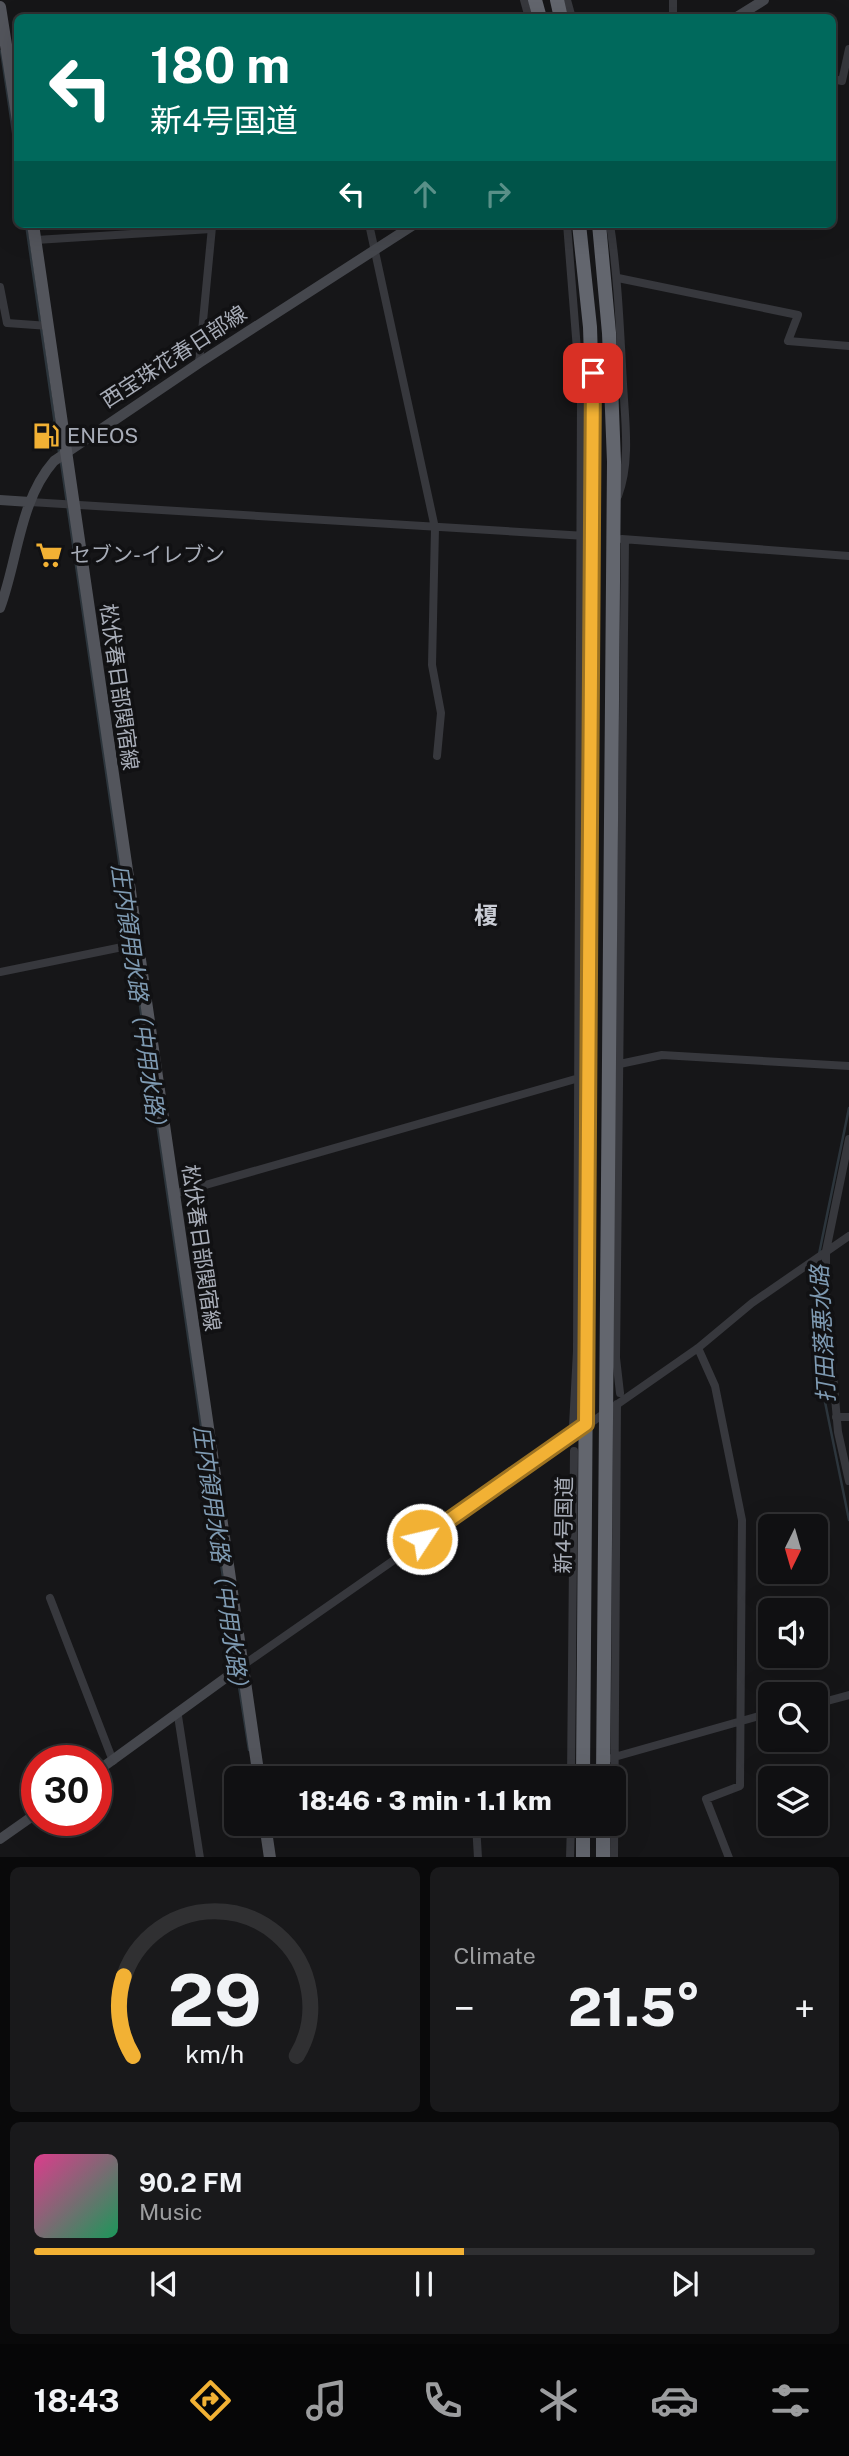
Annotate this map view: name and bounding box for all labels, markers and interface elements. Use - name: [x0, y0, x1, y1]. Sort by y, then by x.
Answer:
- text: 180 m: [150, 36, 290, 94]
- icon: left: [35, 42, 126, 133]
- text: 新4号国道: [150, 102, 298, 139]
- icon: left: [333, 175, 371, 213]
- icon: ahead: [406, 175, 444, 213]
- icon: right: [479, 175, 517, 213]
- street label: 西宝珠花春日部線: [96, 300, 251, 413]
- pin: [563, 343, 623, 403]
- icon: arrive: [574, 354, 612, 392]
- fuel station icon: ENEOS: [31, 421, 61, 451]
- place label: ENEOS: [67, 423, 138, 448]
- supermarket icon: セブン-イレブン: [34, 540, 64, 570]
- place label: セブン-イレブン: [70, 542, 225, 567]
- street label: 松伏春日部関宿線: [95, 602, 144, 772]
- water label: 庄内領用水路（中用水路）: [107, 862, 172, 1139]
- district label: 榎: [474, 901, 498, 929]
- street label: 松伏春日部関宿線: [177, 1163, 226, 1333]
- water label: 打田落悪水路: [805, 1262, 840, 1404]
- water label: 庄内領用水路（中用水路）: [189, 1423, 254, 1700]
- street label: 新4号国道: [550, 1476, 577, 1574]
- position arrow: [385, 1502, 459, 1576]
- north arrow: [758, 1514, 828, 1584]
- map controls: [758, 1514, 828, 1836]
- button: sound: [758, 1598, 828, 1668]
- button: search: [758, 1682, 828, 1752]
- speed limit sign: 30: [21, 1745, 112, 1836]
- button: layers: [758, 1766, 828, 1836]
- text: 18:46 · 3 min · 1.1 km: [298, 1785, 552, 1816]
- text: Climate: [454, 1942, 536, 1969]
- text: 29: [168, 1957, 262, 2042]
- text: 21.5°: [568, 1977, 701, 2038]
- text: −: [454, 1986, 475, 2031]
- text: +: [794, 1986, 815, 2031]
- text: km/h: [185, 2038, 244, 2068]
- text: 90.2 FM: [139, 2167, 243, 2198]
- text: Music: [139, 2198, 203, 2225]
- icon: previous: [145, 2265, 183, 2303]
- icon: pause: [405, 2265, 443, 2303]
- icon: next: [666, 2265, 704, 2303]
- icon: directions: [186, 2376, 235, 2425]
- icon: music: [302, 2376, 351, 2425]
- icon: phone: [418, 2376, 467, 2425]
- icon: climate: [534, 2376, 583, 2425]
- icon: car: [650, 2376, 699, 2425]
- icon: filters: [766, 2376, 815, 2425]
- text: 18:43: [34, 2382, 119, 2419]

